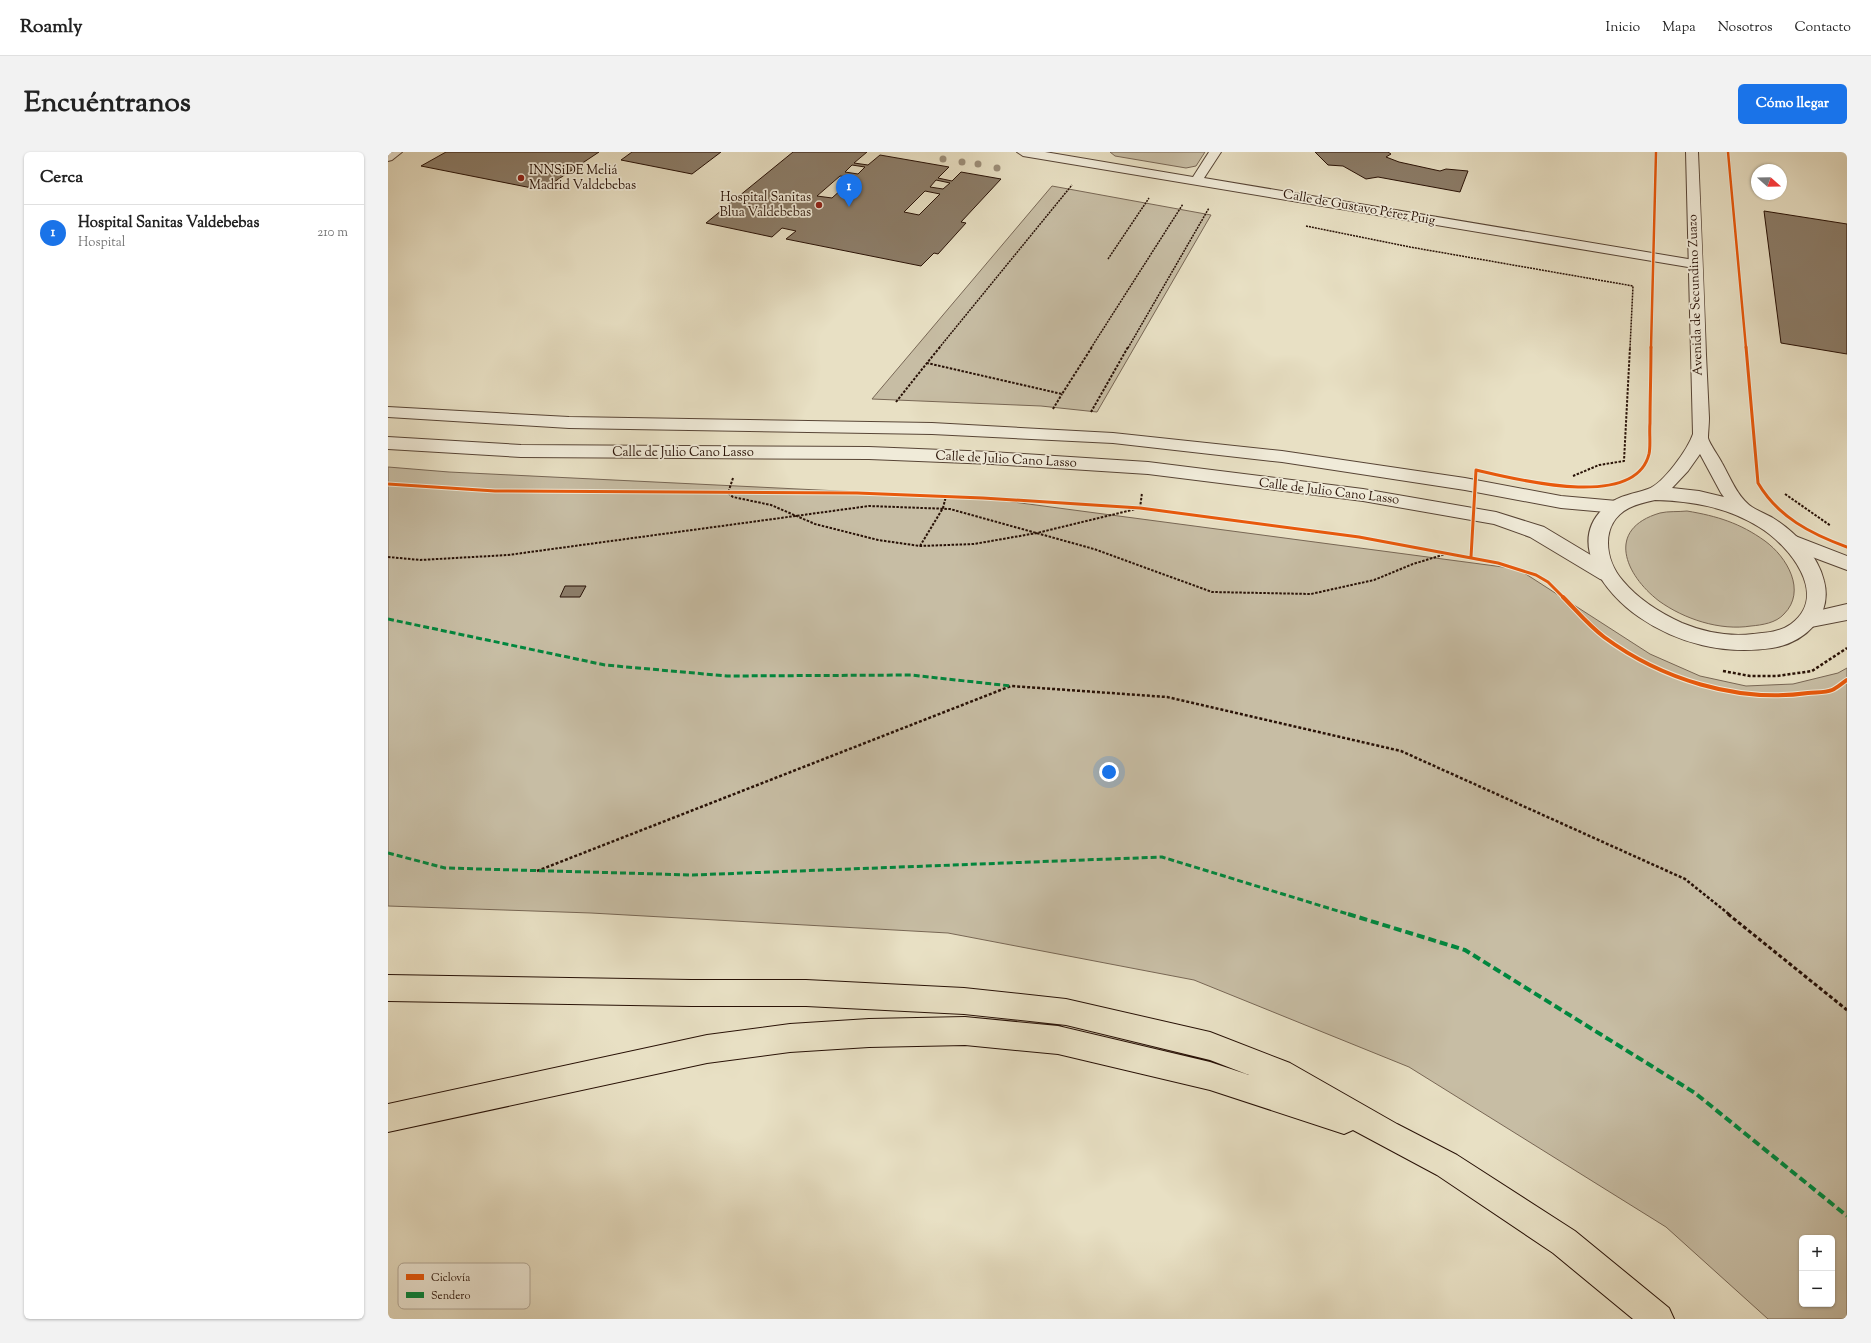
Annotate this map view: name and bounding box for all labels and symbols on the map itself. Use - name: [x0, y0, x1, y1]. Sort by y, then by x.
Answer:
- place label: INNSiDE Meliá Madrid Valdebebas: [529, 162, 636, 195]
- north arrow: [1751, 164, 1787, 200]
- marker: INNSiDE Meliá Madrid Valdebebas: [516, 173, 526, 183]
- pin: 1: [836, 174, 862, 207]
- street label: Calle de Gustavo Pérez Puig: [1282, 186, 1436, 230]
- place label: Hospital Sanitas Blua Valdebebas: [720, 189, 811, 222]
- marker: Hospital Sanitas Blua Valdebebas: [814, 200, 824, 210]
- street label: Avenida de Secundino Zuazo: [1684, 214, 1708, 376]
- street label: Calle de Julio Cano Lasso: [612, 444, 754, 462]
- street label: Calle de Julio Cano Lasso: [935, 447, 1077, 473]
- street label: Calle de Julio Cano Lasso: [1258, 474, 1400, 510]
- your location: [1099, 762, 1119, 782]
- legend: [398, 1263, 530, 1309]
- text: Ciclovía: [431, 1270, 470, 1286]
- text: Sendero: [431, 1288, 470, 1304]

